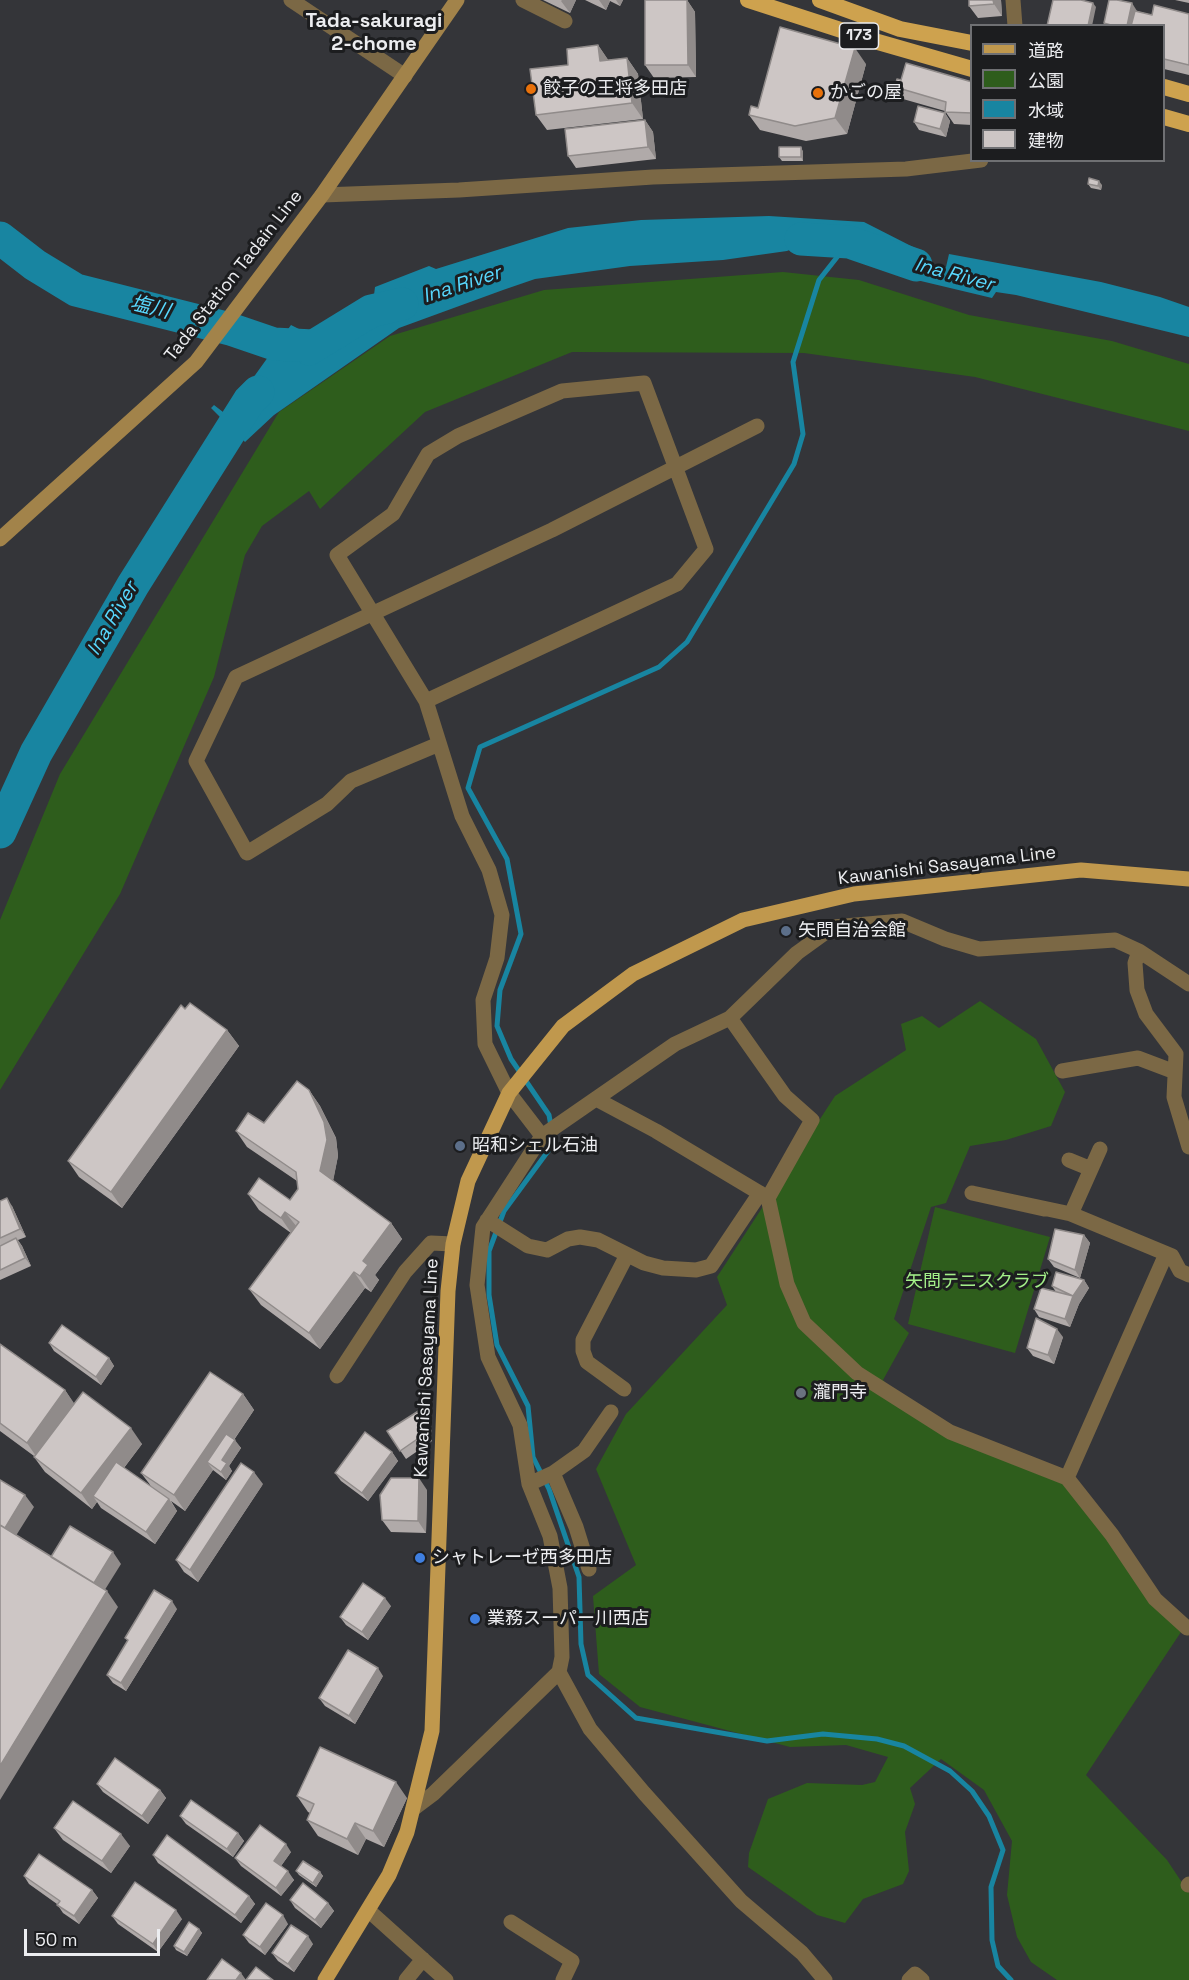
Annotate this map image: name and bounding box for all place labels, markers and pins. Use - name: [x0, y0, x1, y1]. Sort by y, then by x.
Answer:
- place label: 餃子の王将多田店: [543, 78, 687, 100]
- marker: 餃子の王将多田店: [524, 82, 538, 96]
- place label: かごの屋: [830, 82, 902, 104]
- marker: かごの屋: [811, 86, 825, 100]
- place label: 矢問自治会館: [798, 920, 906, 942]
- marker: 矢問自治会館: [779, 924, 793, 938]
- place label: 昭和シェル石油: [472, 1135, 598, 1157]
- marker: 昭和シェル石油: [453, 1139, 467, 1153]
- place label: 瀧門寺: [813, 1382, 867, 1404]
- marker: 瀧門寺: [794, 1386, 808, 1400]
- place label: シャトレーゼ西多田店: [432, 1547, 612, 1569]
- marker: シャトレーゼ西多田店: [413, 1551, 427, 1565]
- place label: 業務スーパー川西店: [487, 1608, 649, 1630]
- marker: 業務スーパー川西店: [468, 1612, 482, 1626]

